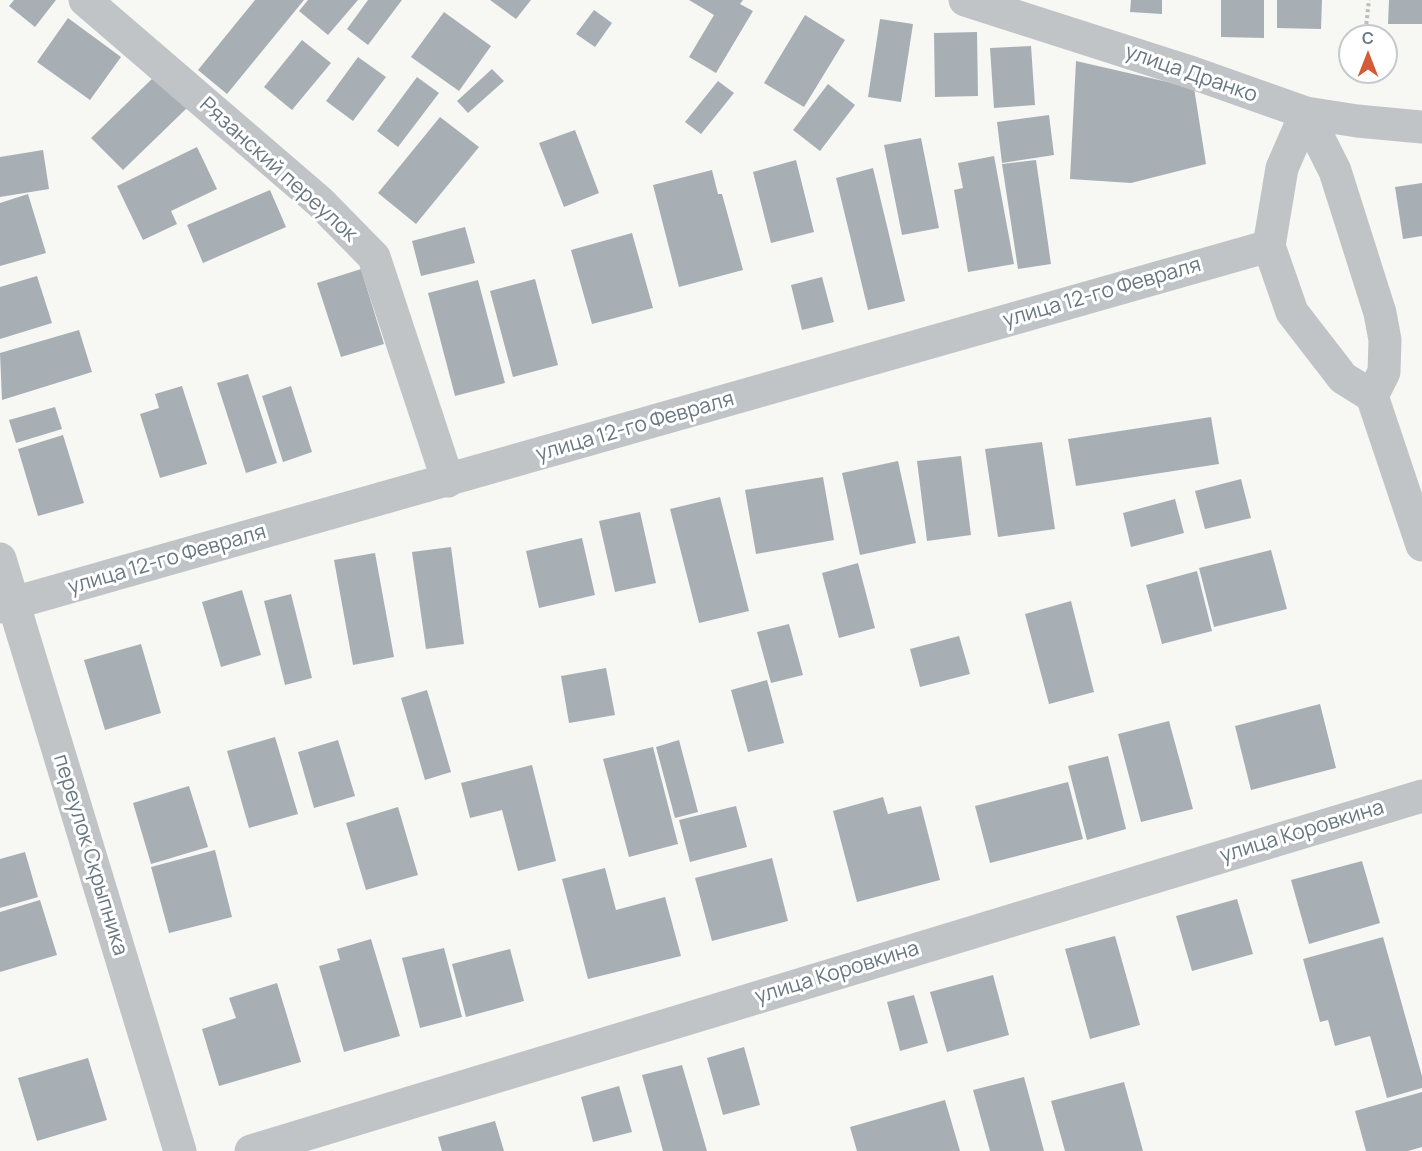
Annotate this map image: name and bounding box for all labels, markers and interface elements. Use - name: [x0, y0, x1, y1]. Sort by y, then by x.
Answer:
- north arrow: [1338, 24, 1398, 84]
- text: С: [1362, 27, 1374, 49]
- street label: улица Дранко: [1122, 40, 1260, 108]
- street label: Рязанский переулок: [194, 93, 362, 247]
- street label: улица 12-го Февраля: [1000, 253, 1204, 333]
- street label: улица 12-го Февраля: [533, 387, 737, 467]
- street label: улица 12-го Февраля: [65, 520, 269, 600]
- street label: переулок Скрыпника: [47, 751, 133, 959]
- street label: улица Коровкина: [1217, 795, 1387, 869]
- street label: улица Коровкина: [752, 936, 922, 1010]

